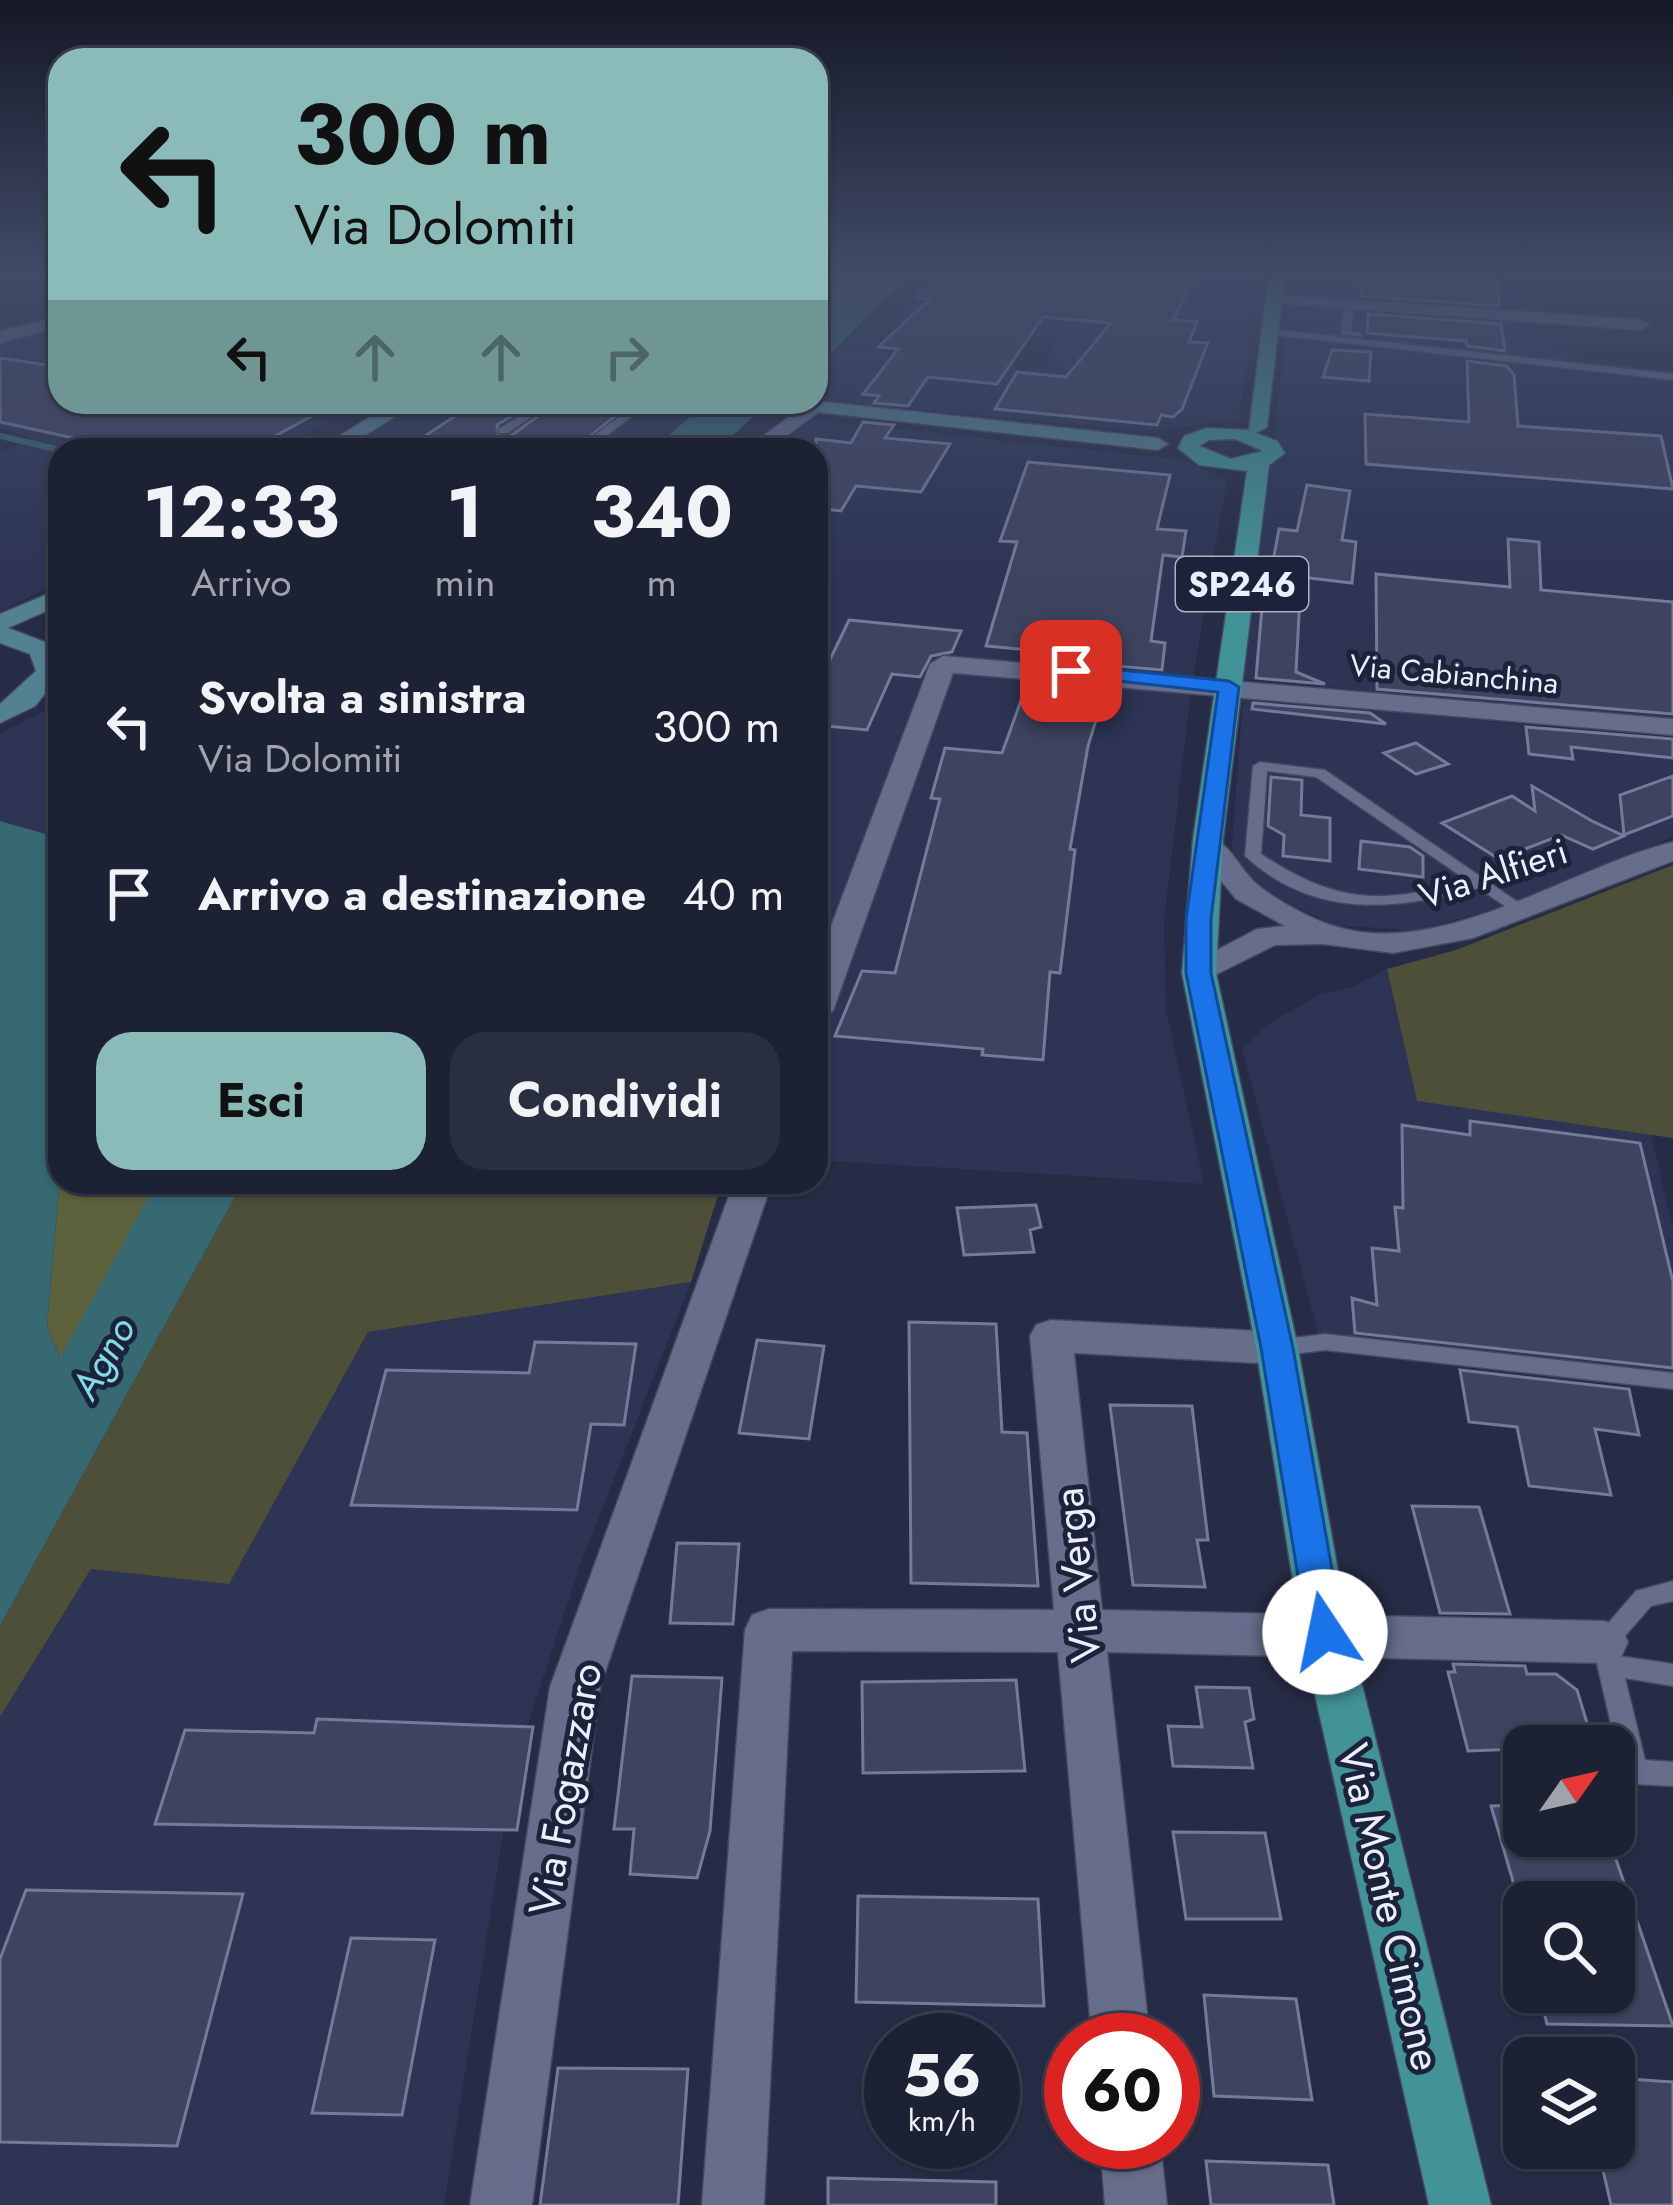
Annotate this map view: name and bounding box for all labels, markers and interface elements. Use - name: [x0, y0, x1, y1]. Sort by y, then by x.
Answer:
- text: 300 m: [294, 74, 551, 196]
- icon: left: [96, 96, 252, 252]
- text: Via Dolomiti: [294, 186, 577, 264]
- icon: left: [216, 324, 282, 390]
- icon: ahead: [342, 324, 408, 390]
- icon: ahead: [468, 324, 534, 390]
- icon: right: [594, 324, 660, 390]
- text: 12:33: [143, 460, 339, 564]
- text: 1: [447, 460, 483, 564]
- text: 340: [590, 460, 733, 564]
- text: Arrivo: [191, 554, 291, 611]
- text: min: [434, 554, 495, 611]
- text: m: [647, 554, 677, 611]
- road number: SP246: [1176, 557, 1308, 611]
- pin: [1020, 620, 1122, 722]
- icon: arrive: [1038, 638, 1104, 704]
- street label: Via Cabianchina: [1348, 643, 1560, 705]
- text: Svolta a sinistra: [198, 665, 527, 730]
- icon: left: [96, 693, 162, 759]
- text: 300 m: [653, 694, 780, 759]
- text: Via Dolomiti: [198, 730, 402, 787]
- street label: Via Alfieri: [1412, 825, 1574, 921]
- icon: arrive: [96, 861, 162, 927]
- text: Arrivo a destinazione: [198, 862, 646, 927]
- text: 40 m: [682, 862, 784, 927]
- button: Esci: [96, 1032, 426, 1170]
- button: Condividi: [450, 1032, 780, 1170]
- water label: Agno: [56, 1306, 150, 1411]
- street label: Via Verga: [1038, 1485, 1116, 1665]
- position arrow: [1262, 1569, 1388, 1695]
- street label: Via Fogazzaro: [513, 1658, 617, 1920]
- north arrow: [1503, 1725, 1635, 1857]
- map controls: [1503, 1725, 1635, 2169]
- street label: Via Monte Cimone: [1323, 1738, 1457, 2076]
- button: search: [1503, 1881, 1635, 2013]
- speed limit sign: 60: [1044, 2013, 1200, 2169]
- text: 56: [903, 2032, 981, 2119]
- button: layers: [1503, 2037, 1635, 2169]
- text: km/h: [908, 2099, 976, 2142]

